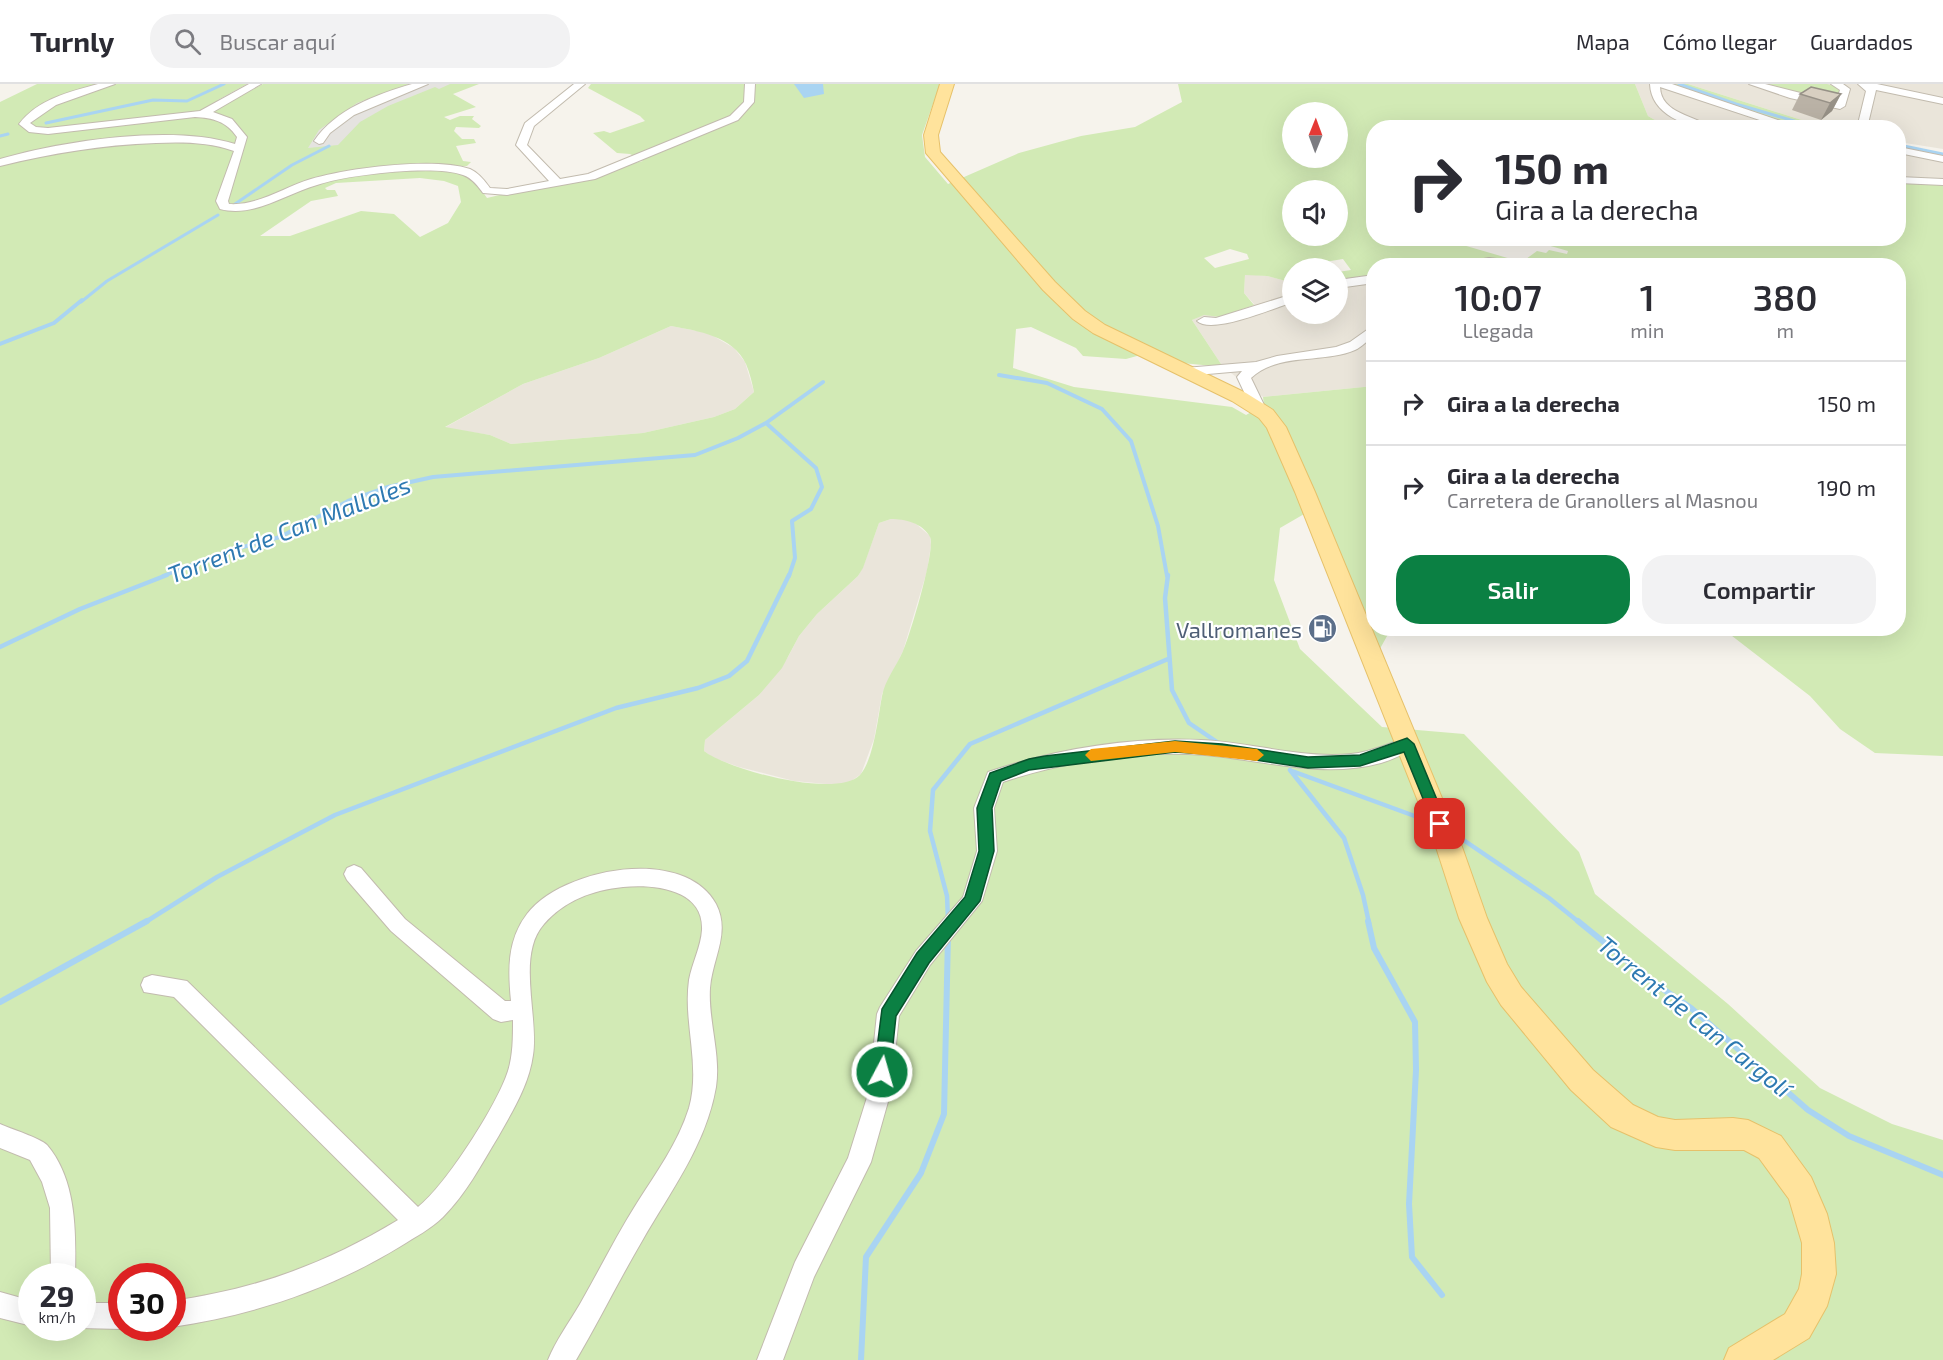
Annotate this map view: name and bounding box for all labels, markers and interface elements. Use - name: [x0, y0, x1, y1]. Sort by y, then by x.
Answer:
- search box: [150, 14, 570, 68]
- text: Turnly: [30, 24, 114, 58]
- icon: search: [171, 25, 204, 58]
- text: Buscar aquí: [219, 28, 335, 54]
- text: Mapa: [1576, 29, 1630, 54]
- text: Cómo llegar: [1663, 29, 1777, 54]
- text: Guardados: [1810, 29, 1913, 54]
- north arrow: [1282, 102, 1348, 168]
- map controls: [1282, 102, 1348, 324]
- text: 150 m: [1495, 142, 1609, 192]
- icon: right: [1396, 144, 1474, 222]
- button: sound: [1282, 180, 1348, 246]
- text: Gira a la derecha: [1495, 193, 1699, 225]
- button: layers: [1282, 258, 1348, 324]
- text: 10:07: [1454, 275, 1542, 318]
- text: 1: [1640, 275, 1655, 318]
- text: 380: [1753, 275, 1818, 318]
- text: Llegada: [1462, 318, 1534, 342]
- text: min: [1630, 318, 1664, 342]
- text: m: [1776, 318, 1794, 342]
- icon: right: [1396, 387, 1429, 420]
- text: Gira a la derecha: [1447, 390, 1620, 416]
- text: 150 m: [1818, 390, 1876, 416]
- text: Gira a la derecha: [1447, 462, 1620, 488]
- water label: Torrent de Can Malloles: [164, 469, 414, 589]
- icon: right: [1396, 471, 1429, 504]
- text: 190 m: [1817, 474, 1876, 500]
- text: Carretera de Granollers al Masnou: [1447, 488, 1758, 512]
- button: Salir: [1396, 555, 1630, 624]
- button: Compartir: [1642, 555, 1876, 624]
- fuel station icon: Vallromanes: [1307, 613, 1339, 645]
- place label: Vallromanes: [1176, 616, 1302, 642]
- pin: [1414, 798, 1465, 849]
- icon: arrive: [1423, 807, 1456, 840]
- water label: Torrent de Can Cargolí: [1593, 929, 1799, 1104]
- position arrow: [850, 1040, 914, 1104]
- speed limit sign: 30: [108, 1263, 186, 1341]
- text: 29: [39, 1277, 75, 1313]
- text: km/h: [38, 1308, 76, 1326]

